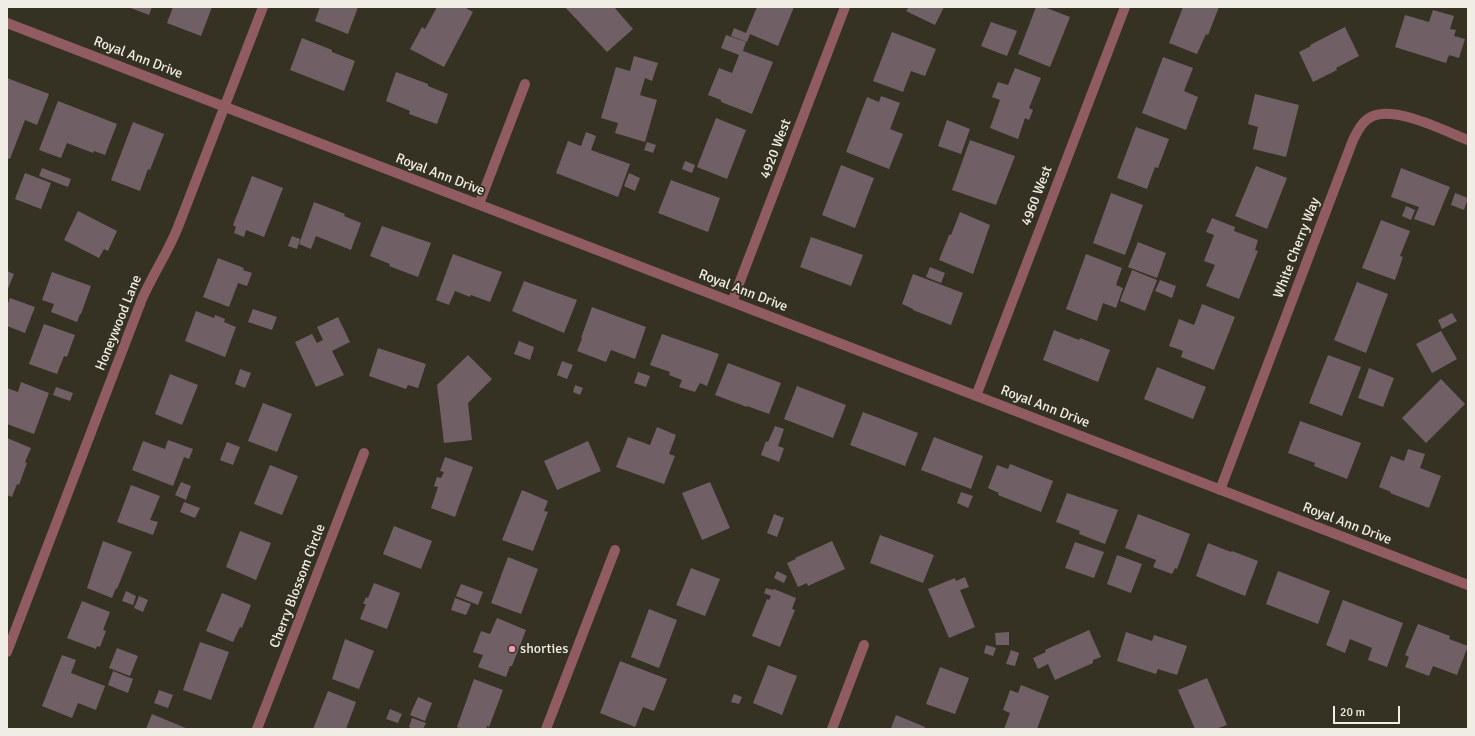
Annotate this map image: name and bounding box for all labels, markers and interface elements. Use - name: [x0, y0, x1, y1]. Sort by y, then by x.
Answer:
- street label: Royal Ann Drive: [91, 33, 185, 83]
- street label: 4920 West: [757, 117, 795, 181]
- street label: Royal Ann Drive: [393, 150, 487, 200]
- street label: 4960 West: [1018, 164, 1056, 228]
- street label: White Cherry Way: [1270, 195, 1324, 301]
- street label: Royal Ann Drive: [696, 266, 790, 316]
- street label: Honeywood Lane: [92, 273, 146, 373]
- street label: Royal Ann Drive: [998, 382, 1092, 432]
- street label: Royal Ann Drive: [1300, 499, 1394, 549]
- street label: Cherry Blossom Circle: [267, 522, 329, 650]
- place label: shorties: [520, 641, 568, 657]
- marker: shorties: [507, 644, 517, 654]
- scale bar: [1335, 698, 1402, 724]
- text: 20 m: [1340, 705, 1365, 720]

